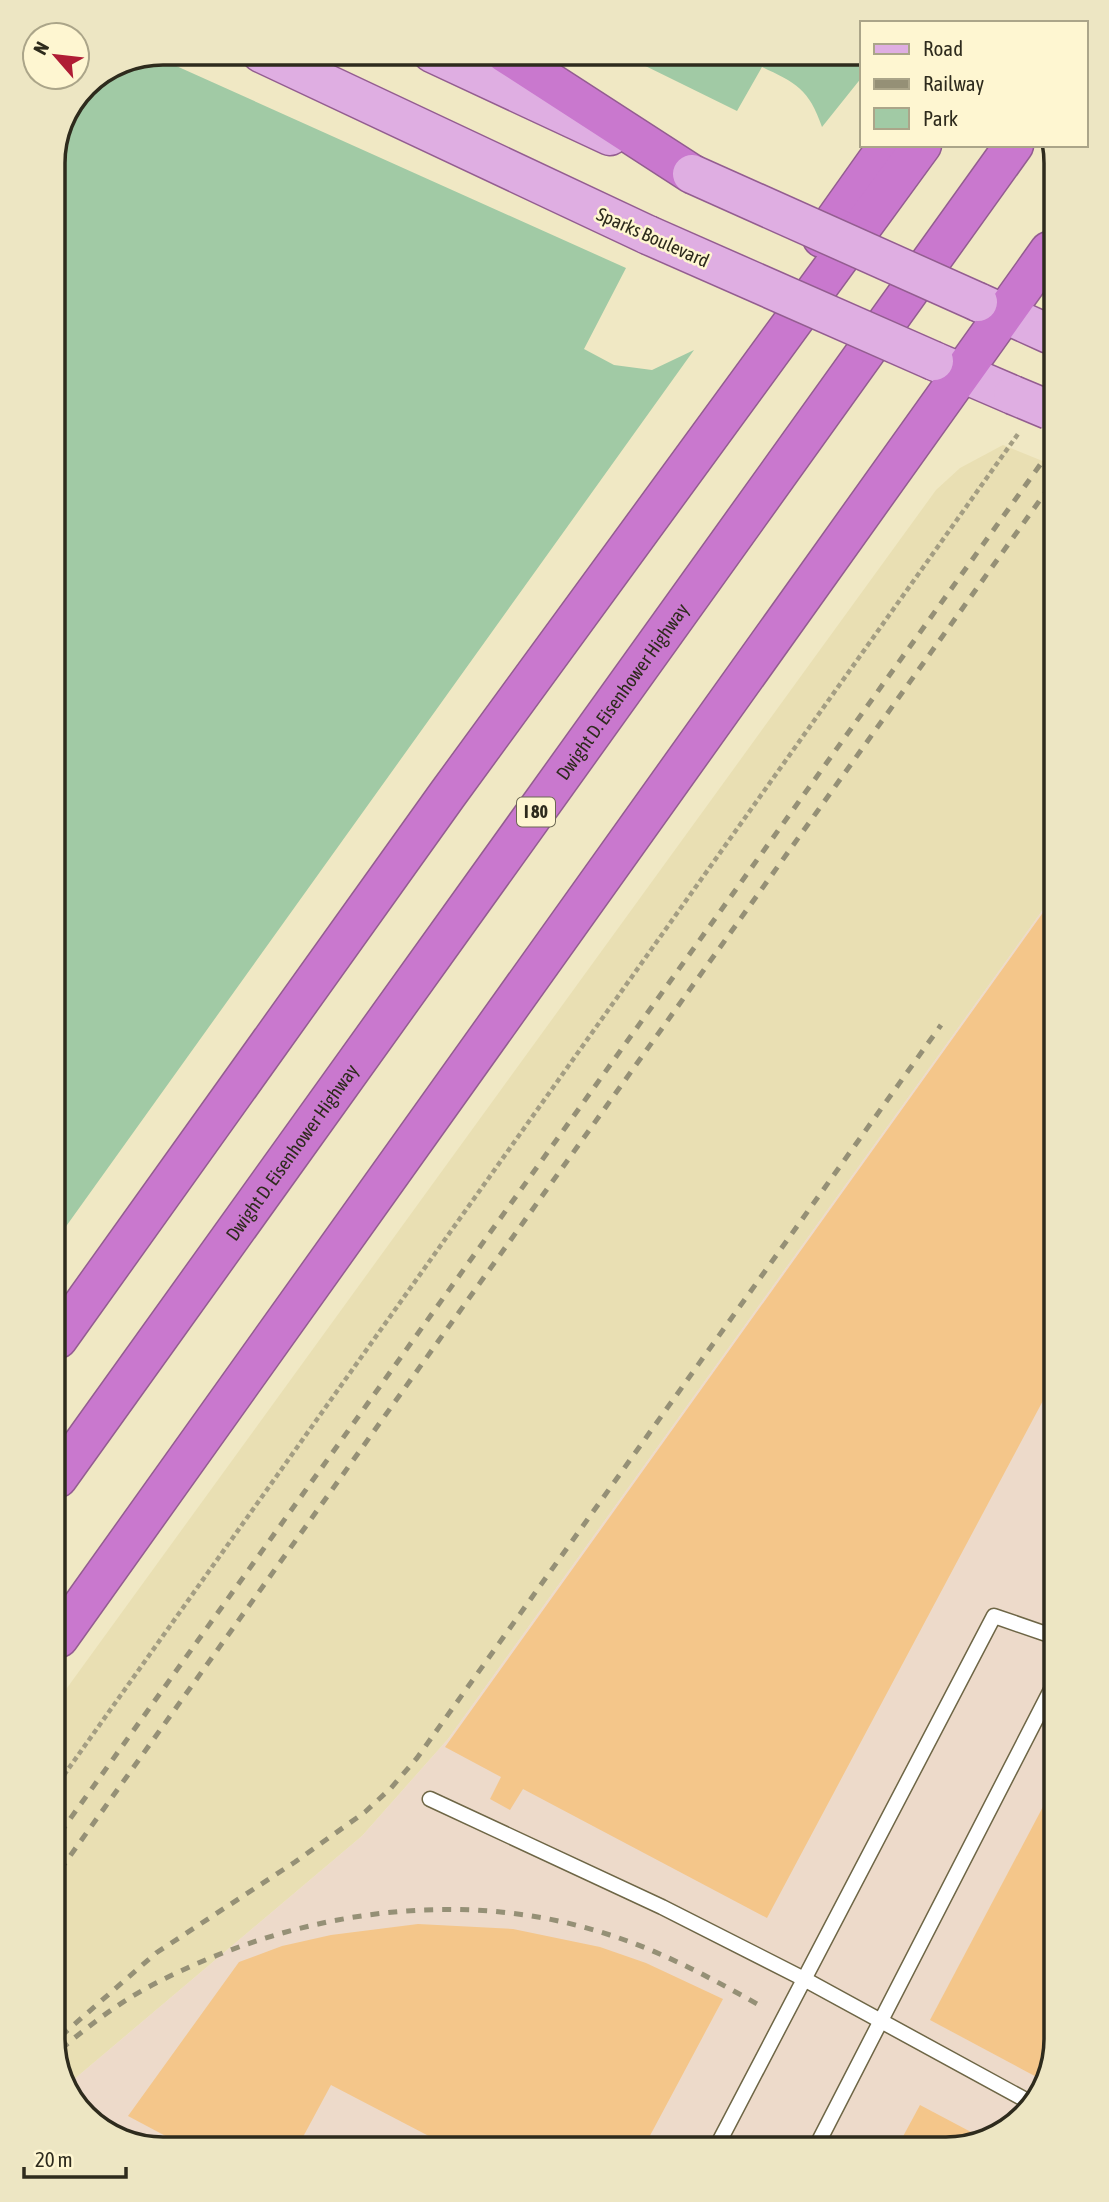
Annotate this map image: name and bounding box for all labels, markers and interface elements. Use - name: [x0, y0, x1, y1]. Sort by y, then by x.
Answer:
- north arrow: [21, 21, 91, 91]
- legend: [860, 21, 1088, 147]
- text: Road: [923, 36, 963, 60]
- text: N: [29, 38, 53, 58]
- text: Railway: [923, 71, 985, 95]
- text: Park: [923, 106, 958, 130]
- street label: Sparks Boulevard: [593, 202, 713, 272]
- street label: Dwight D. Eisenhower Highway: [551, 599, 693, 784]
- road number: I 80: [517, 798, 555, 826]
- street label: Dwight D. Eisenhower Highway: [221, 1060, 362, 1245]
- scale bar: [24, 2136, 126, 2180]
- text: 20 m: [35, 2147, 73, 2171]

